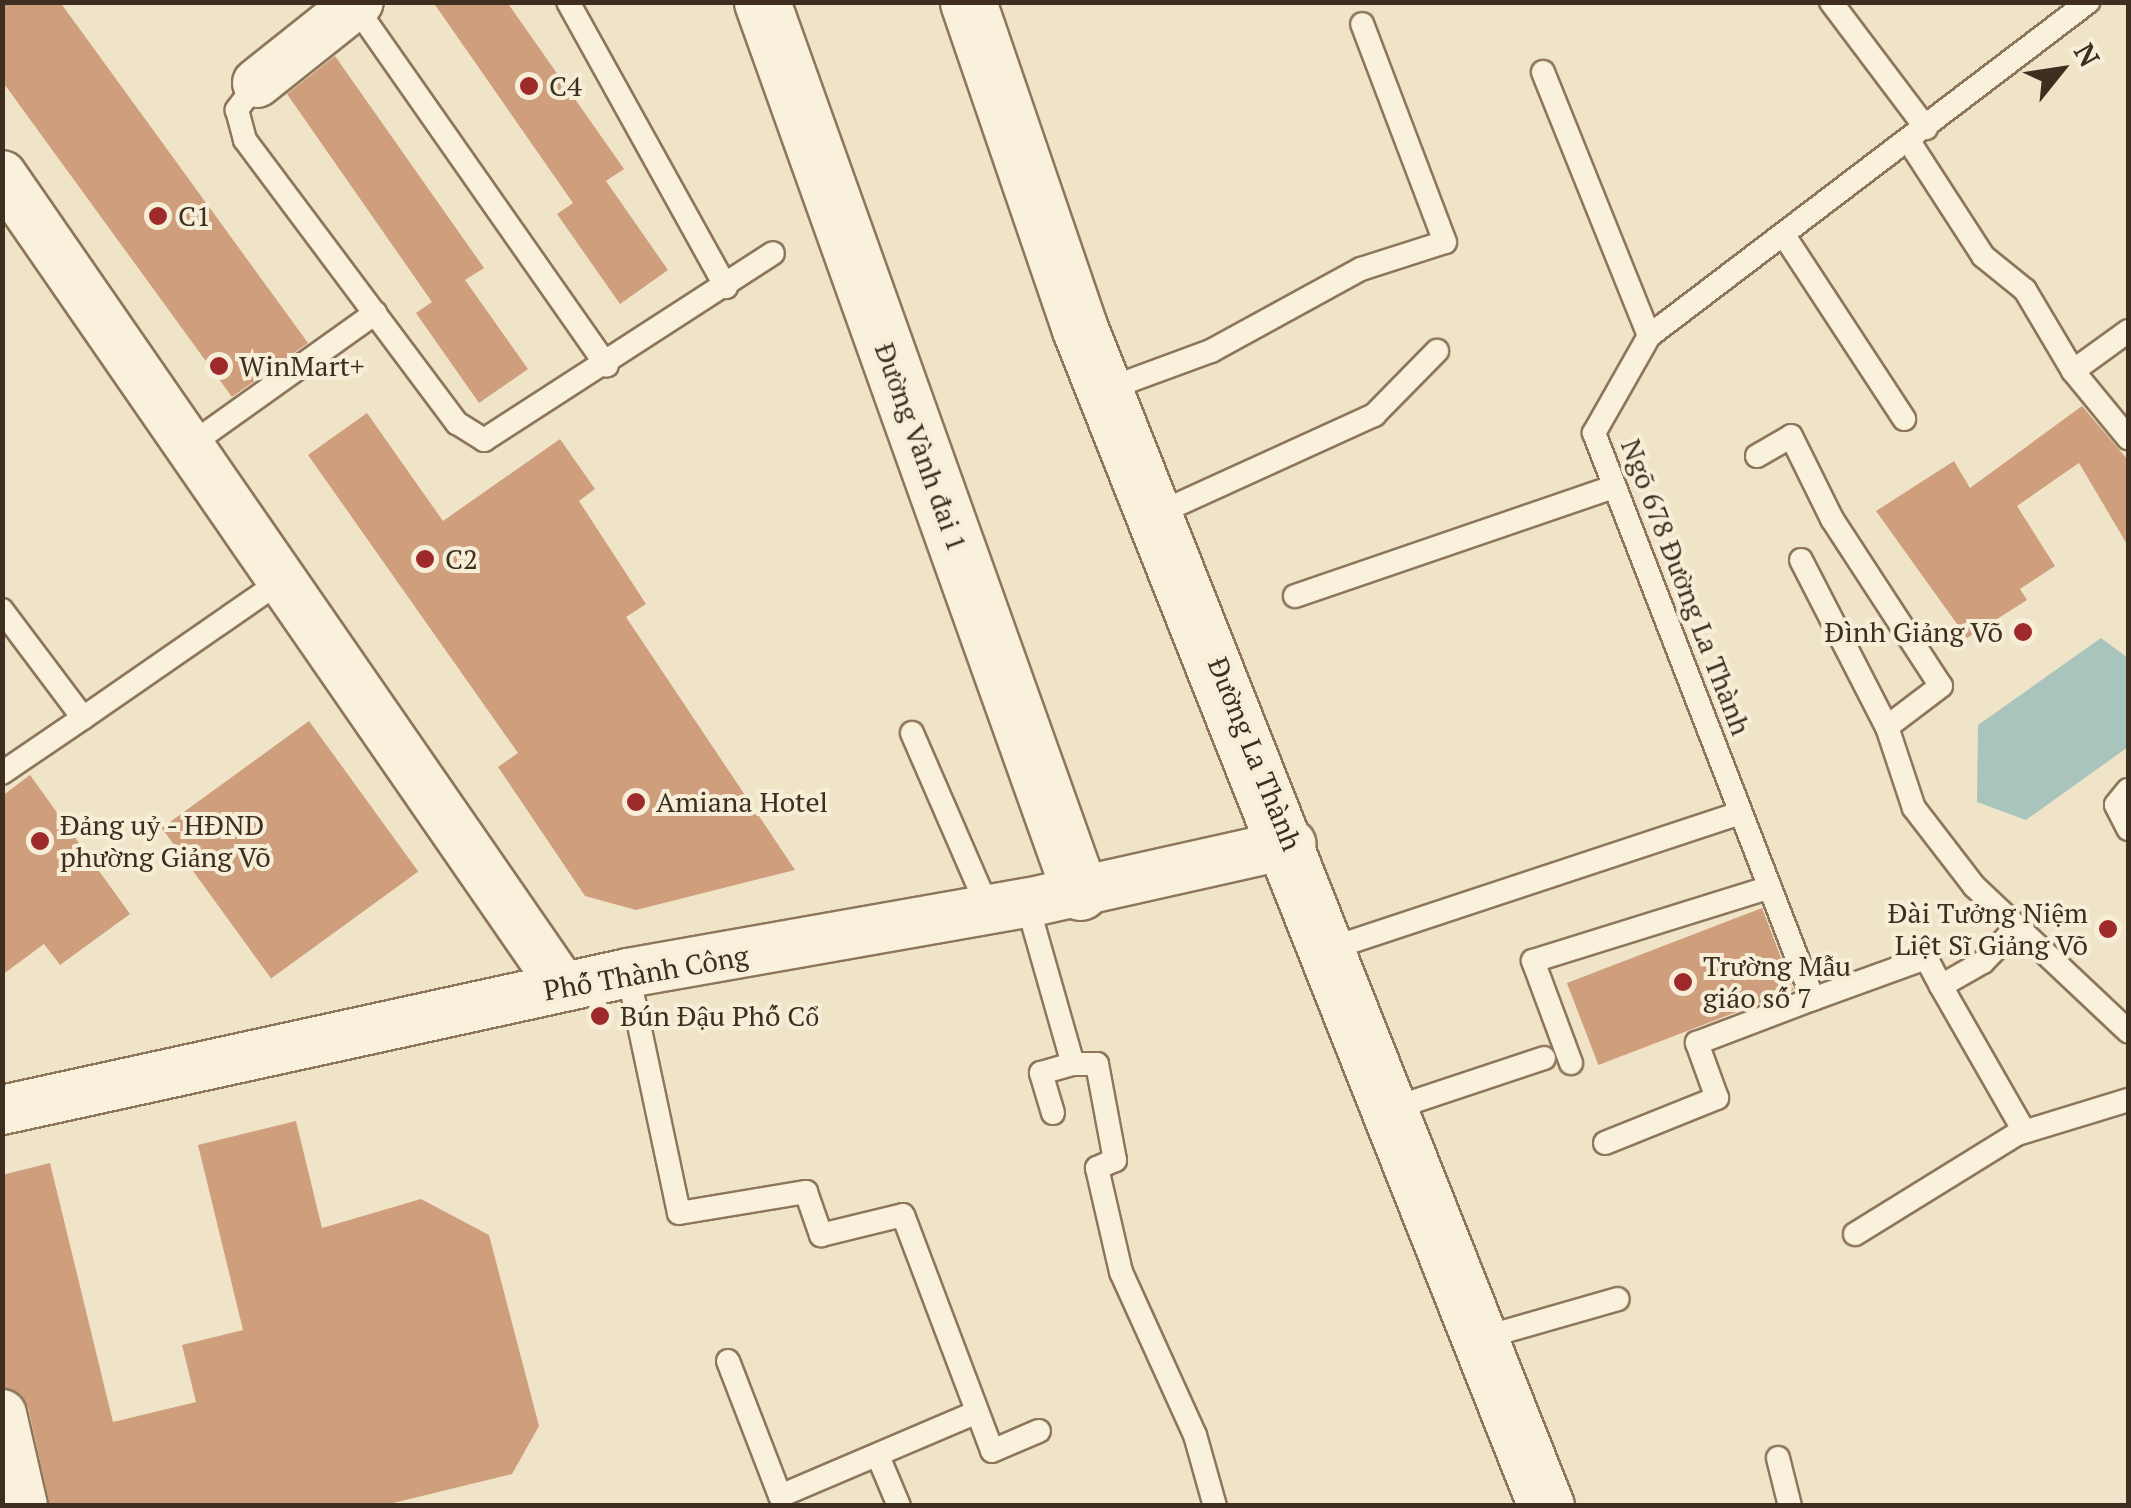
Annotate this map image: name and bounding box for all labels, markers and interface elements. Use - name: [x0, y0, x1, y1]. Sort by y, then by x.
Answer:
- north arrow: [2011, 20, 2111, 120]
- text: N: [2066, 36, 2109, 73]
- place label: C4: [549, 69, 582, 103]
- marker: C4: [518, 75, 540, 97]
- place label: C1: [178, 199, 211, 233]
- marker: C1: [147, 205, 169, 227]
- street label: Đường Vành đai 1: [867, 336, 975, 558]
- place label: WinMart+: [239, 349, 365, 383]
- marker: WinMart+: [208, 355, 230, 377]
- street label: Ngõ 678 Đường La Thành: [1613, 432, 1759, 742]
- place label: C2: [445, 542, 478, 576]
- marker: C2: [414, 548, 436, 570]
- place label: Đình Giảng Võ: [1820, 615, 2003, 649]
- marker: Đình Giảng Võ: [2012, 621, 2034, 643]
- street label: Đường La Thành: [1200, 651, 1310, 857]
- place label: Amiana Hotel: [656, 785, 828, 819]
- marker: Amiana Hotel: [625, 791, 647, 813]
- place label: Đảng uỷ - HĐND phường Giảng Võ: [60, 808, 279, 874]
- marker: Đảng uỷ - HĐND phường Giảng Võ: [29, 830, 51, 852]
- place label: Đài Tưởng Niệm Liệt Sĩ Giảng Võ: [1881, 896, 2088, 962]
- marker: Đài Tưởng Niệm Liệt Sĩ Giảng Võ: [2097, 918, 2119, 940]
- street label: Phố Thành Công: [541, 938, 751, 1008]
- place label: Trường Mẫu giáo số 7: [1703, 949, 1858, 1015]
- marker: Trường Mẫu giáo số 7: [1672, 971, 1694, 993]
- place label: Bún Đậu Phố Cổ: [620, 999, 826, 1033]
- marker: Bún Đậu Phố Cổ: [589, 1005, 611, 1027]

